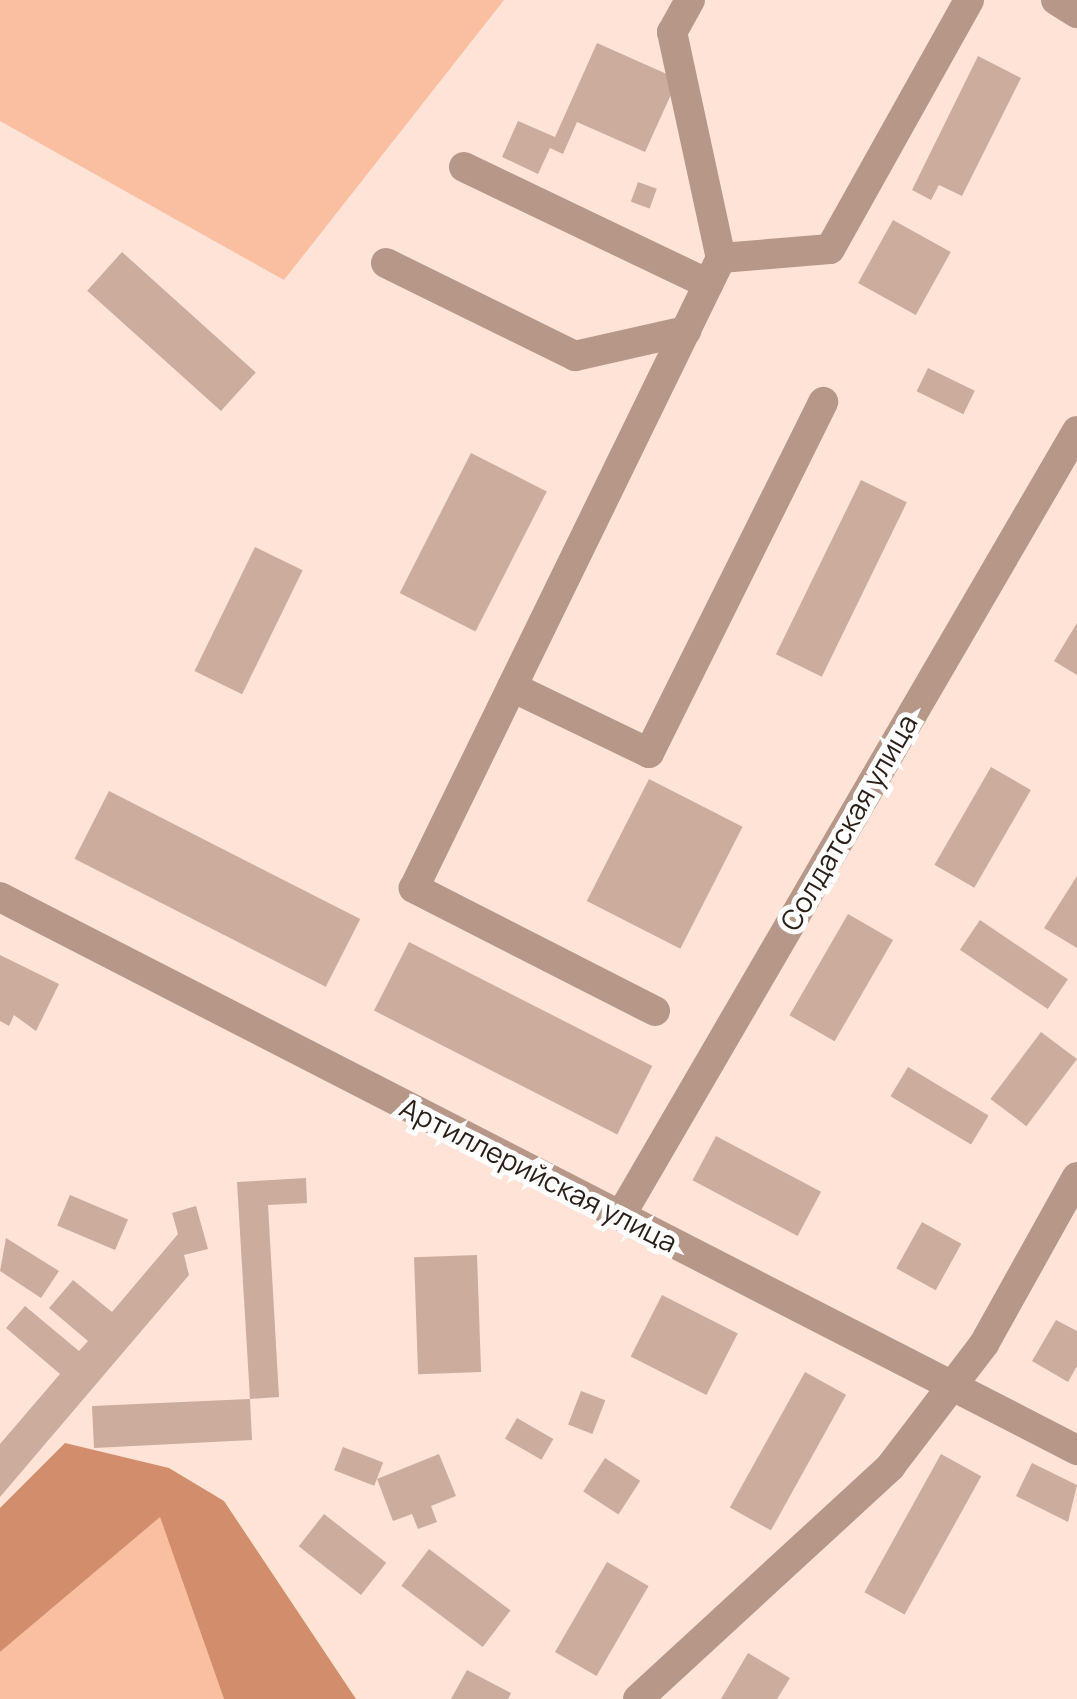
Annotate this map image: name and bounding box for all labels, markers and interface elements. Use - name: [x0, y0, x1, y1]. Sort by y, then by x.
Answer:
- street label: Солдатская улица: [772, 708, 924, 936]
- street label: Артиллерийская улица: [395, 1089, 683, 1259]

